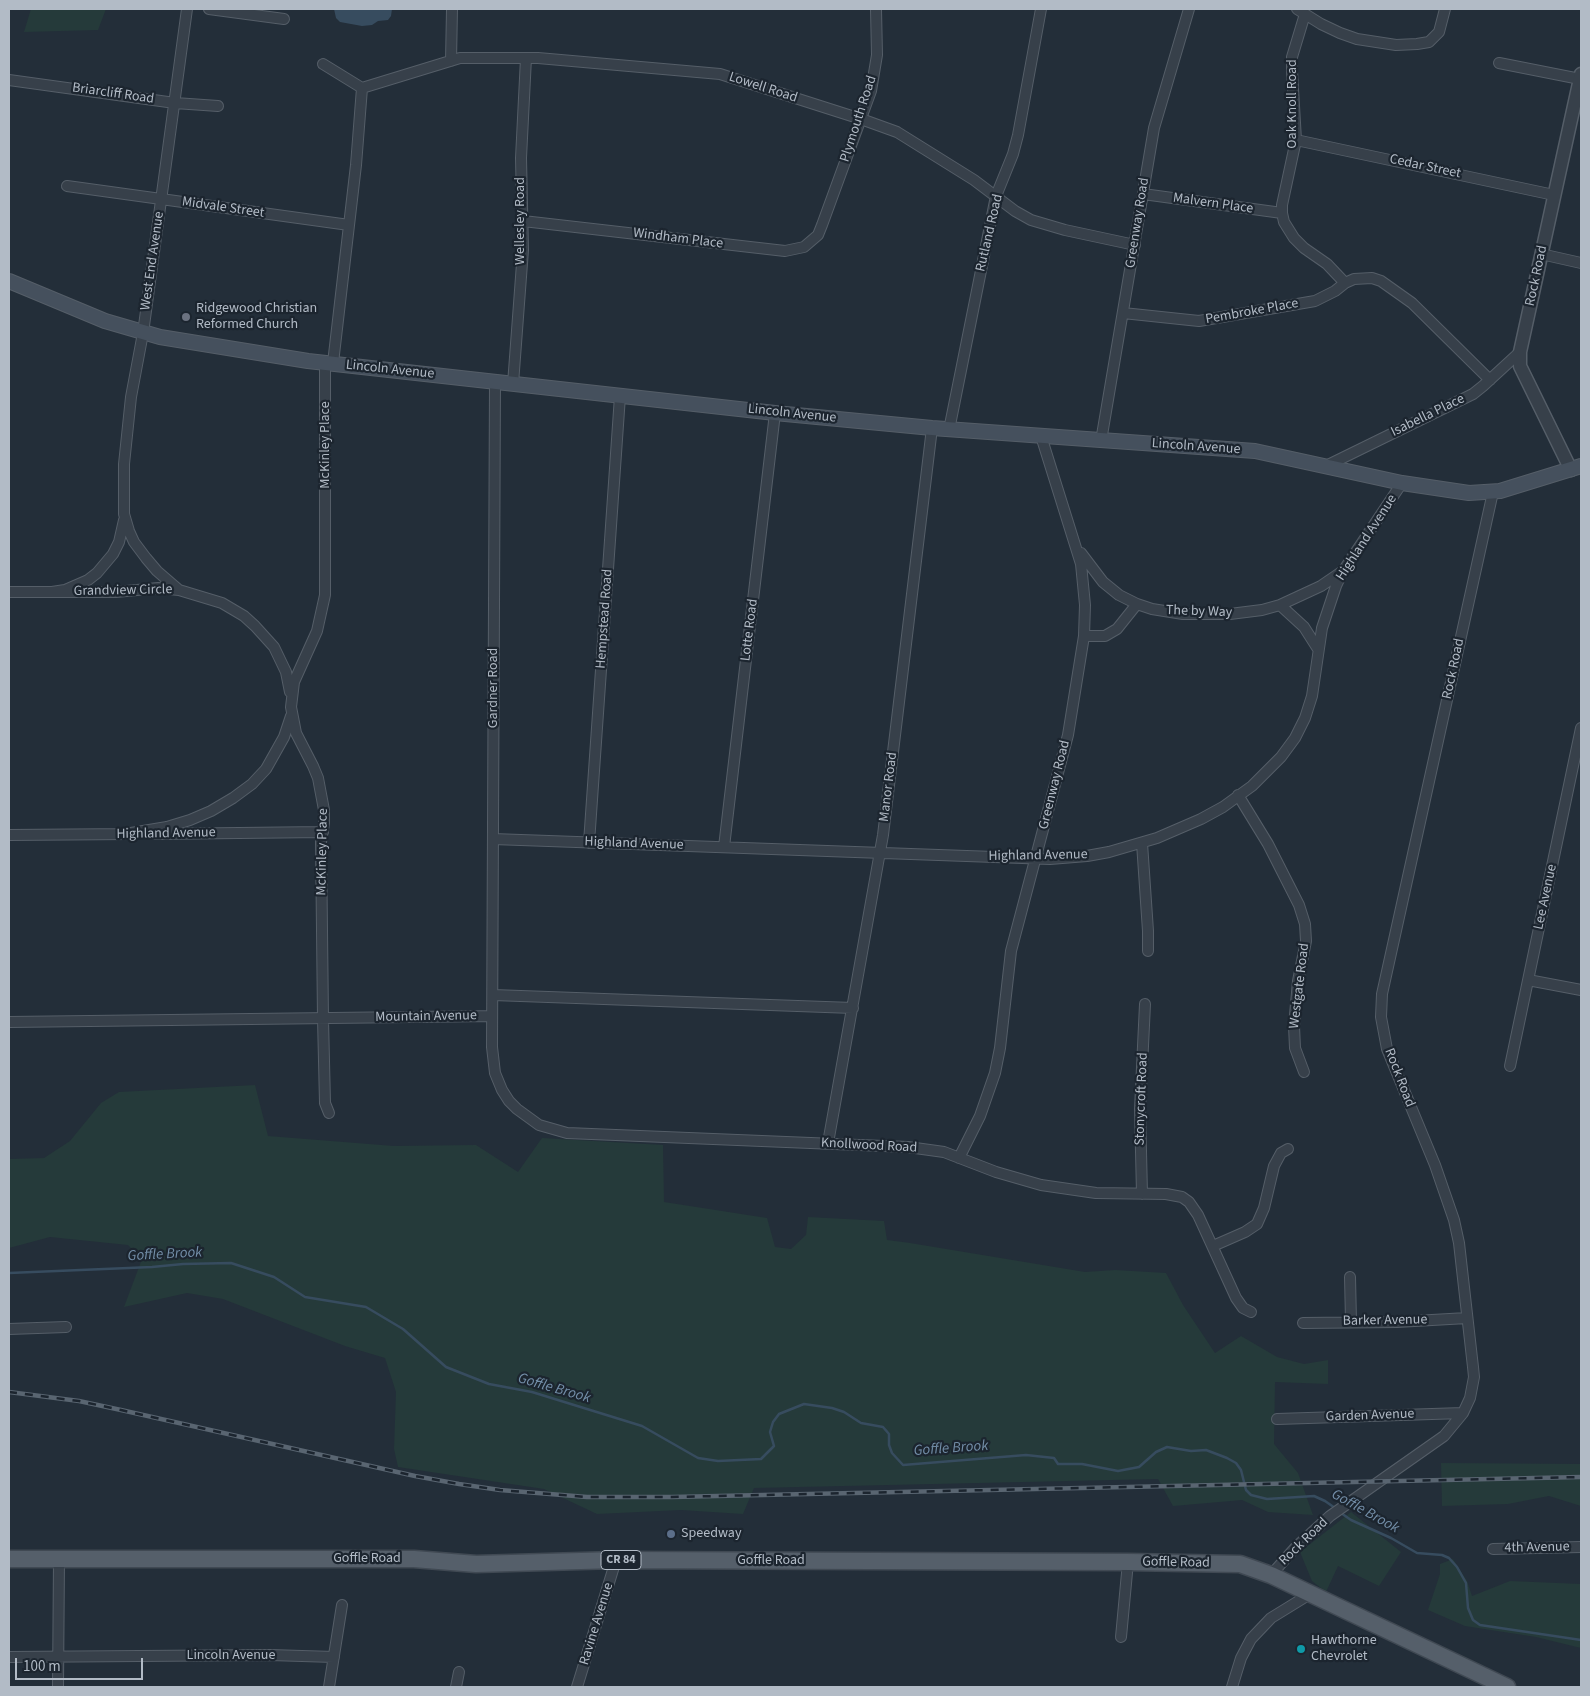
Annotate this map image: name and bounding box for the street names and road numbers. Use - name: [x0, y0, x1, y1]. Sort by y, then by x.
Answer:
- street label: Oak Knoll Road: [1285, 59, 1301, 149]
- street label: Lowell Road: [727, 69, 799, 107]
- street label: Plymouth Road: [837, 74, 881, 164]
- street label: Briarcliff Road: [71, 80, 155, 108]
- street label: Cedar Street: [1388, 151, 1462, 183]
- street label: Wellesley Road: [513, 177, 529, 265]
- street label: Greenway Road: [1123, 177, 1153, 269]
- street label: Malvern Place: [1172, 190, 1254, 218]
- street label: Rutland Road: [973, 193, 1007, 273]
- street label: Midvale Street: [181, 194, 265, 222]
- street label: West End Avenue: [138, 210, 168, 312]
- street label: Windham Place: [632, 225, 724, 253]
- street label: Rock Road: [1522, 244, 1552, 308]
- street label: Pembroke Place: [1204, 296, 1300, 328]
- street label: Lincoln Avenue: [345, 357, 435, 383]
- street label: Isabella Place: [1388, 391, 1468, 441]
- street label: McKinley Place: [318, 401, 334, 489]
- street label: Lincoln Avenue: [747, 401, 837, 427]
- street label: Lincoln Avenue: [1151, 436, 1241, 458]
- street label: Highland Avenue: [1333, 492, 1401, 584]
- street label: Hempstead Road: [593, 569, 617, 669]
- street label: Grandview Circle: [74, 582, 172, 600]
- street label: Lotte Road: [738, 598, 762, 662]
- street label: The by Way: [1166, 602, 1232, 622]
- street label: Rock Road: [1439, 637, 1469, 701]
- street label: Gardner Road: [486, 648, 502, 728]
- street label: Greenway Road: [1036, 739, 1074, 831]
- street label: Manor Road: [876, 751, 902, 823]
- street label: McKinley Place: [314, 808, 332, 896]
- street label: Highland Avenue: [116, 825, 216, 843]
- street label: Highland Avenue: [584, 834, 684, 854]
- street label: Highland Avenue: [988, 847, 1088, 865]
- street label: Lee Avenue: [1531, 863, 1561, 931]
- street label: Westgate Road: [1286, 942, 1314, 1030]
- street label: Mountain Avenue: [375, 1008, 477, 1026]
- street label: Rock Road: [1380, 1046, 1418, 1110]
- street label: Stonycroft Road: [1132, 1052, 1152, 1146]
- street label: Knollwood Road: [820, 1135, 918, 1157]
- street label: Barker Avenue: [1343, 1312, 1427, 1330]
- street label: Garden Avenue: [1325, 1406, 1415, 1426]
- street label: Rock Road: [1276, 1515, 1332, 1569]
- street label: 4th Avenue: [1504, 1539, 1570, 1557]
- road number: CR 84: [601, 1550, 641, 1570]
- street label: Goffle Road: [333, 1551, 401, 1567]
- street label: Goffle Road: [737, 1553, 805, 1569]
- street label: Goffle Road: [1142, 1554, 1210, 1572]
- street label: Ravine Avenue: [576, 1581, 618, 1667]
- street label: Lincoln Avenue: [187, 1648, 275, 1664]

